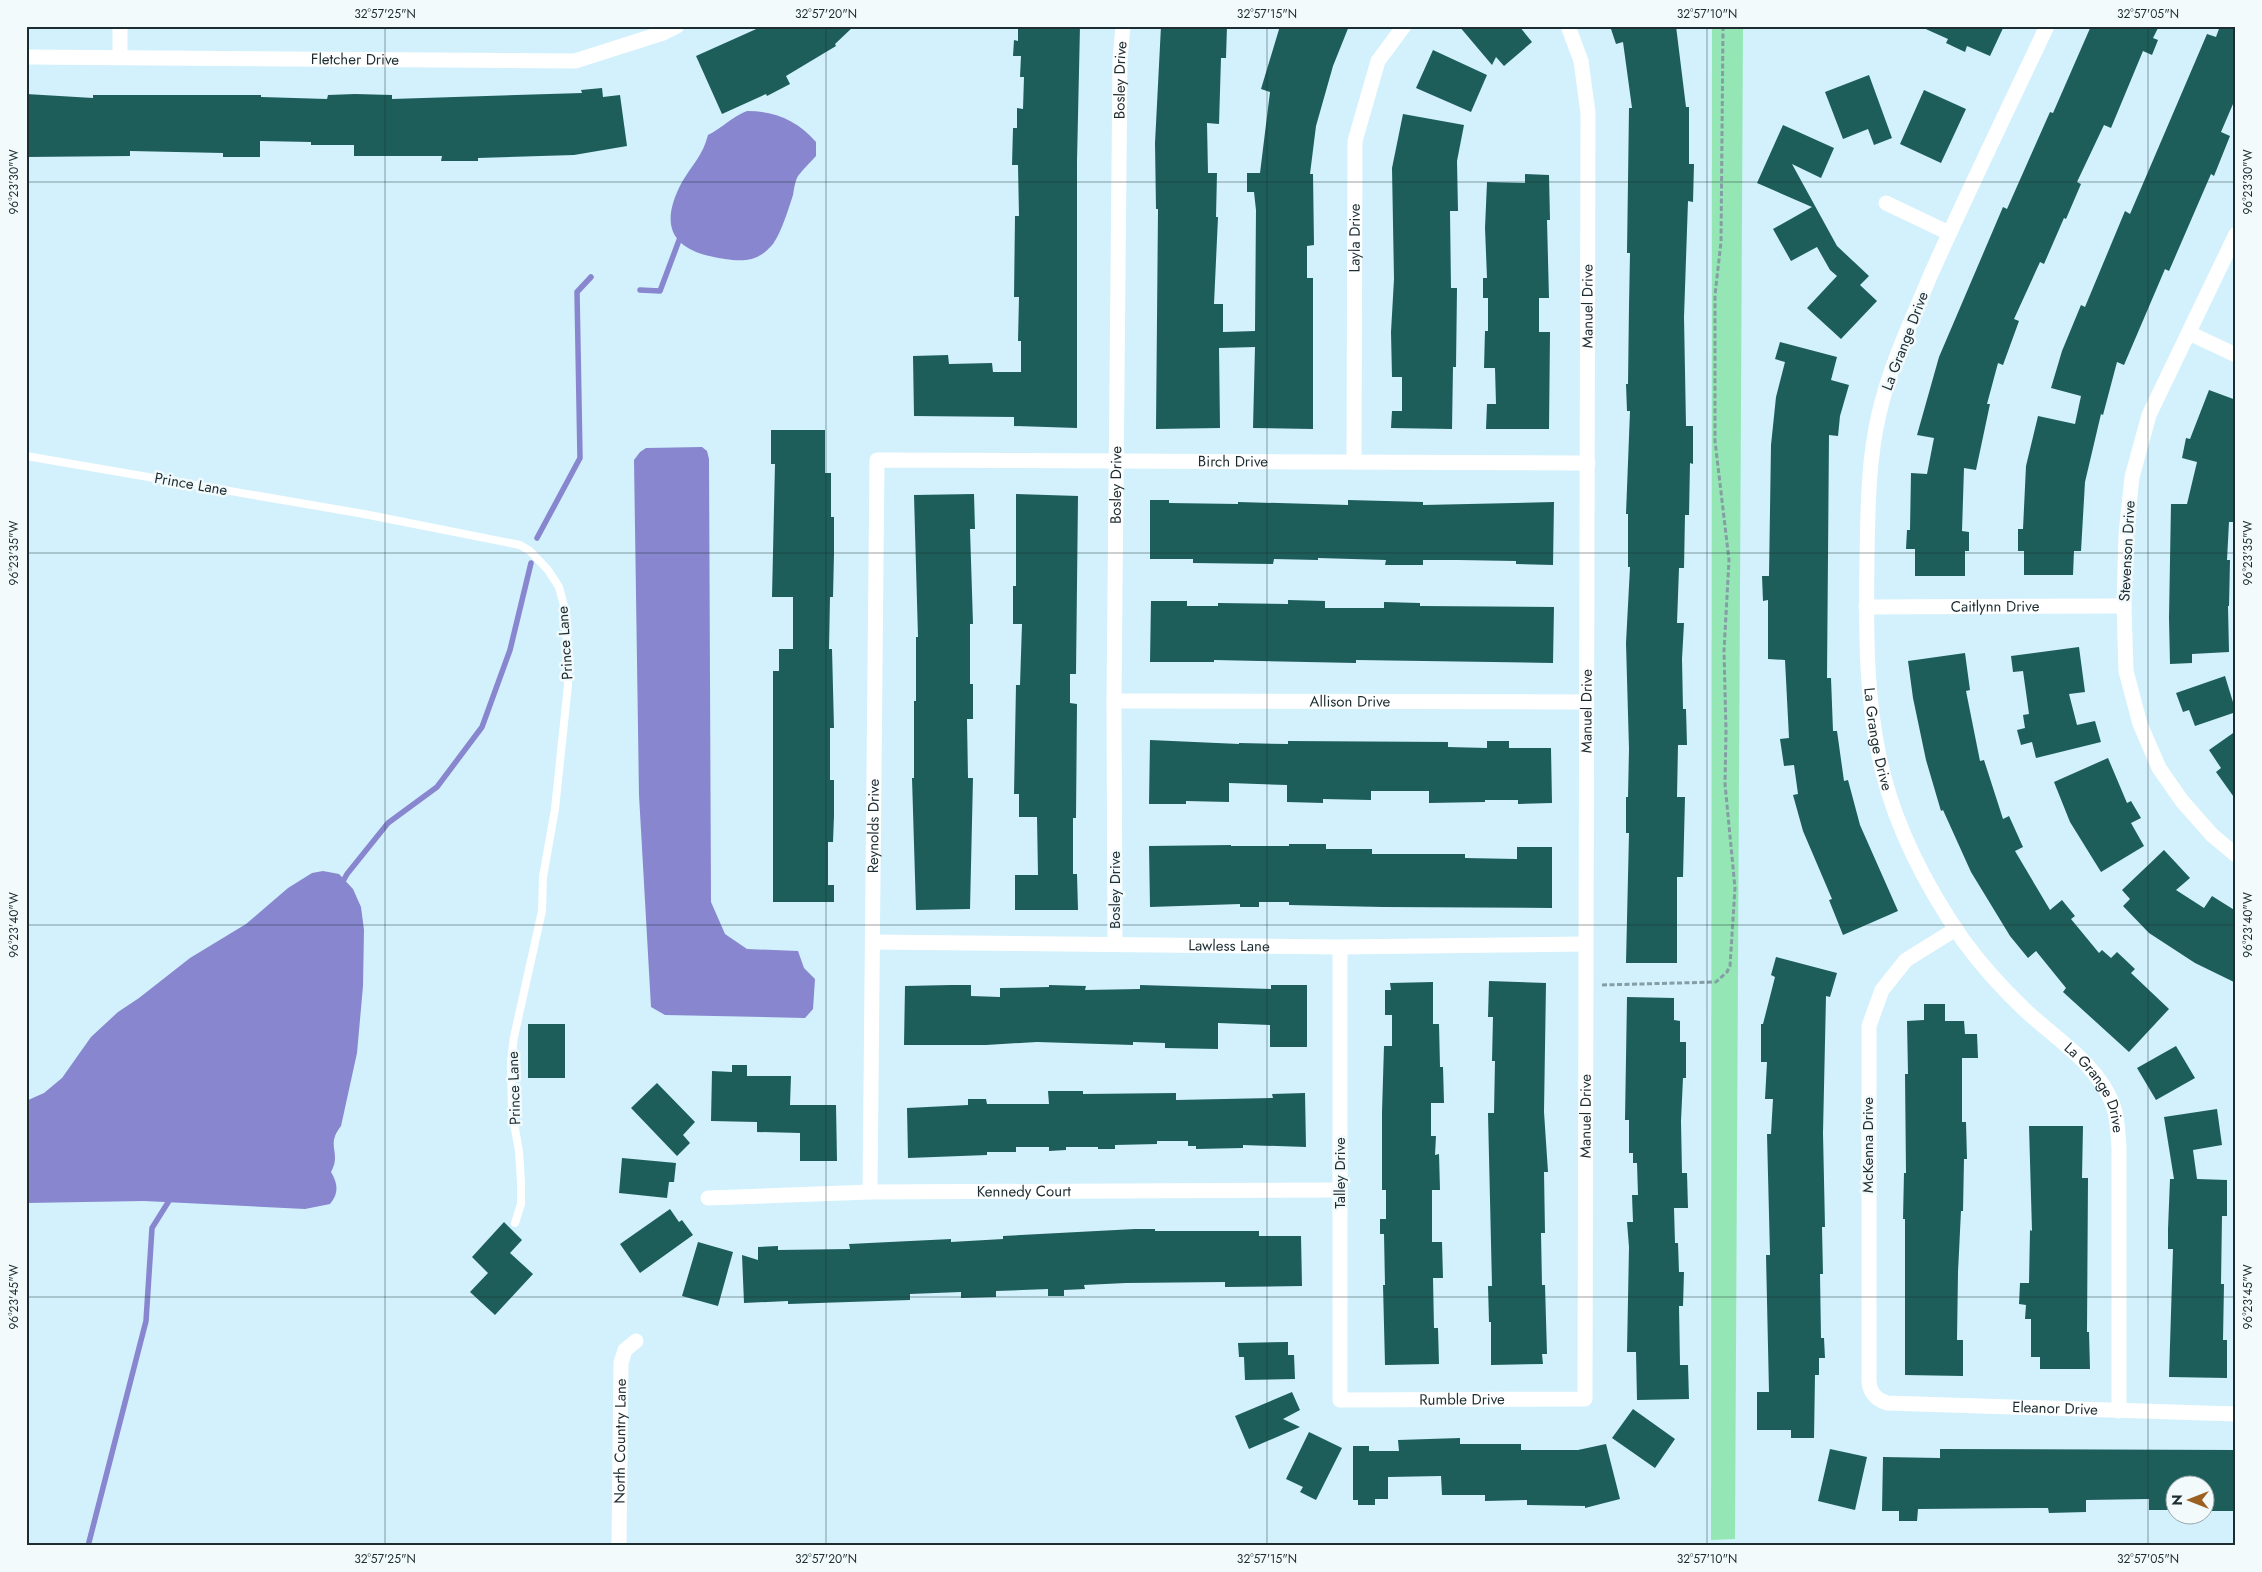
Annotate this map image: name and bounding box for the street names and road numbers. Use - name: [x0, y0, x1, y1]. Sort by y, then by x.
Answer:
- street label: Bosley Drive: [1108, 40, 1133, 119]
- street label: Fletcher Drive: [311, 48, 399, 71]
- street label: Layla Drive: [1344, 203, 1366, 273]
- street label: Manuel Drive: [1576, 264, 1599, 348]
- street label: La Grange Drive: [1876, 288, 1934, 394]
- street label: Bosley Drive: [1105, 446, 1127, 524]
- street label: Birch Drive: [1198, 450, 1268, 473]
- street label: Prince Lane: [153, 467, 230, 501]
- street label: Stevenson Drive: [2113, 500, 2141, 602]
- street label: Caitlynn Drive: [1951, 595, 2040, 618]
- street label: Prince Lane: [551, 605, 579, 681]
- street label: Manuel Drive: [1576, 669, 1598, 753]
- street label: La Grange Drive: [1858, 687, 1898, 794]
- street label: Allison Drive: [1310, 690, 1391, 713]
- street label: Reynolds Drive: [862, 778, 885, 873]
- street label: Bosley Drive: [1104, 851, 1126, 929]
- street label: Lawless Lane: [1188, 934, 1270, 957]
- street label: La Grange Drive: [2059, 1037, 2129, 1134]
- street label: Prince Lane: [502, 1050, 526, 1125]
- street label: Manuel Drive: [1575, 1074, 1597, 1158]
- street label: McKenna Drive: [1857, 1097, 1879, 1193]
- street label: Talley Drive: [1329, 1137, 1351, 1209]
- street label: Kennedy Court: [977, 1180, 1071, 1203]
- street label: North Country Lane: [608, 1378, 632, 1504]
- street label: Rumble Drive: [1419, 1388, 1505, 1411]
- street label: Eleanor Drive: [2012, 1396, 2098, 1421]

